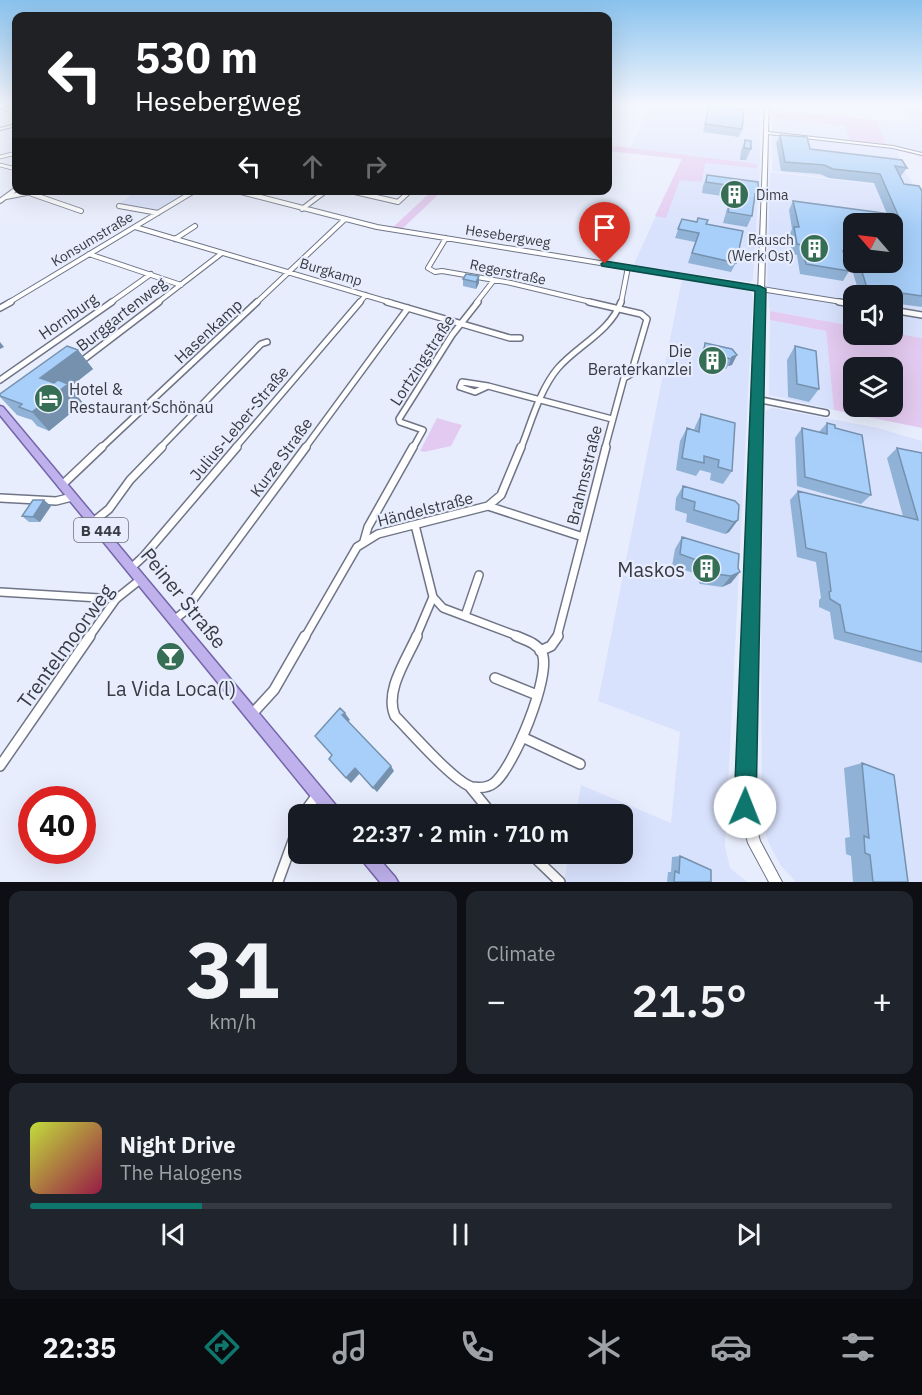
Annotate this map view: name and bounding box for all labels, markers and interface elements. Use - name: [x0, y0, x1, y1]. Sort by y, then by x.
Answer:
- text: 530 m: [135, 30, 258, 85]
- icon: left: [36, 36, 114, 114]
- text: Hesebergweg: [135, 83, 301, 118]
- icon: left: [233, 150, 266, 183]
- icon: ahead: [296, 150, 329, 183]
- icon: right: [359, 150, 392, 183]
- building icon: Dima: [719, 179, 751, 211]
- place label: Dima: [756, 186, 789, 204]
- pin: [579, 202, 630, 264]
- street label: Konsumstraße: [48, 207, 136, 270]
- icon: arrive: [588, 211, 621, 244]
- north arrow: [843, 213, 903, 273]
- map controls: [843, 213, 903, 417]
- street label: Hesebergweg: [464, 220, 552, 252]
- place label: Rausch (Werk Ost): [727, 231, 794, 265]
- building icon: Rausch (Werk Ost): [799, 232, 831, 264]
- street label: Burgkamp: [298, 254, 364, 290]
- street label: Regerstraße: [468, 255, 548, 289]
- street label: Burggartenweg: [72, 272, 171, 355]
- button: sound: [843, 285, 903, 345]
- street label: Hornburg: [35, 288, 102, 344]
- street label: Hasenkamp: [170, 294, 246, 368]
- street label: Lortzingstraße: [385, 311, 459, 409]
- place label: Die Beraterkanzlei: [588, 341, 692, 379]
- building icon: Die Beraterkanzlei: [697, 344, 729, 376]
- button: layers: [843, 357, 903, 417]
- street label: Julius-Leber-Straße: [185, 362, 293, 484]
- place label: Hotel & Restaurant Schönau: [69, 379, 214, 417]
- hotel icon: Hotel & Restaurant Schönau: [32, 382, 64, 414]
- street label: Kurze Straße: [246, 413, 317, 501]
- street label: Brahmsstraße: [562, 423, 606, 527]
- street label: Händelstraße: [375, 487, 475, 531]
- road number: B 444: [74, 518, 128, 542]
- street label: Peiner Straße: [135, 542, 233, 654]
- building icon: Maskos: [690, 553, 722, 585]
- place label: Maskos: [617, 556, 685, 583]
- street label: Trentelmoorweg: [11, 578, 120, 714]
- bar icon: La Vida Loca(l): [155, 641, 187, 673]
- place label: La Vida Loca(l): [106, 675, 236, 702]
- position arrow: [713, 775, 777, 839]
- speed limit sign: 40: [18, 786, 96, 864]
- text: 22:37 · 2 min · 710 m: [352, 819, 569, 848]
- text: 31: [186, 918, 280, 1019]
- text: Climate: [487, 940, 555, 967]
- text: 21.5°: [631, 971, 747, 1029]
- text: −: [487, 979, 506, 1022]
- text: +: [872, 979, 892, 1022]
- text: km/h: [209, 1008, 256, 1035]
- text: Night Drive: [120, 1130, 236, 1159]
- text: The Halogens: [120, 1159, 242, 1186]
- icon: previous: [157, 1218, 190, 1251]
- icon: pause: [444, 1218, 477, 1251]
- icon: next: [732, 1218, 765, 1251]
- icon: directions: [201, 1326, 243, 1368]
- icon: music: [329, 1326, 371, 1368]
- icon: phone: [456, 1326, 498, 1368]
- icon: climate: [583, 1326, 625, 1368]
- icon: car: [710, 1326, 752, 1368]
- icon: filters: [837, 1326, 879, 1368]
- text: 22:35: [43, 1330, 116, 1365]

